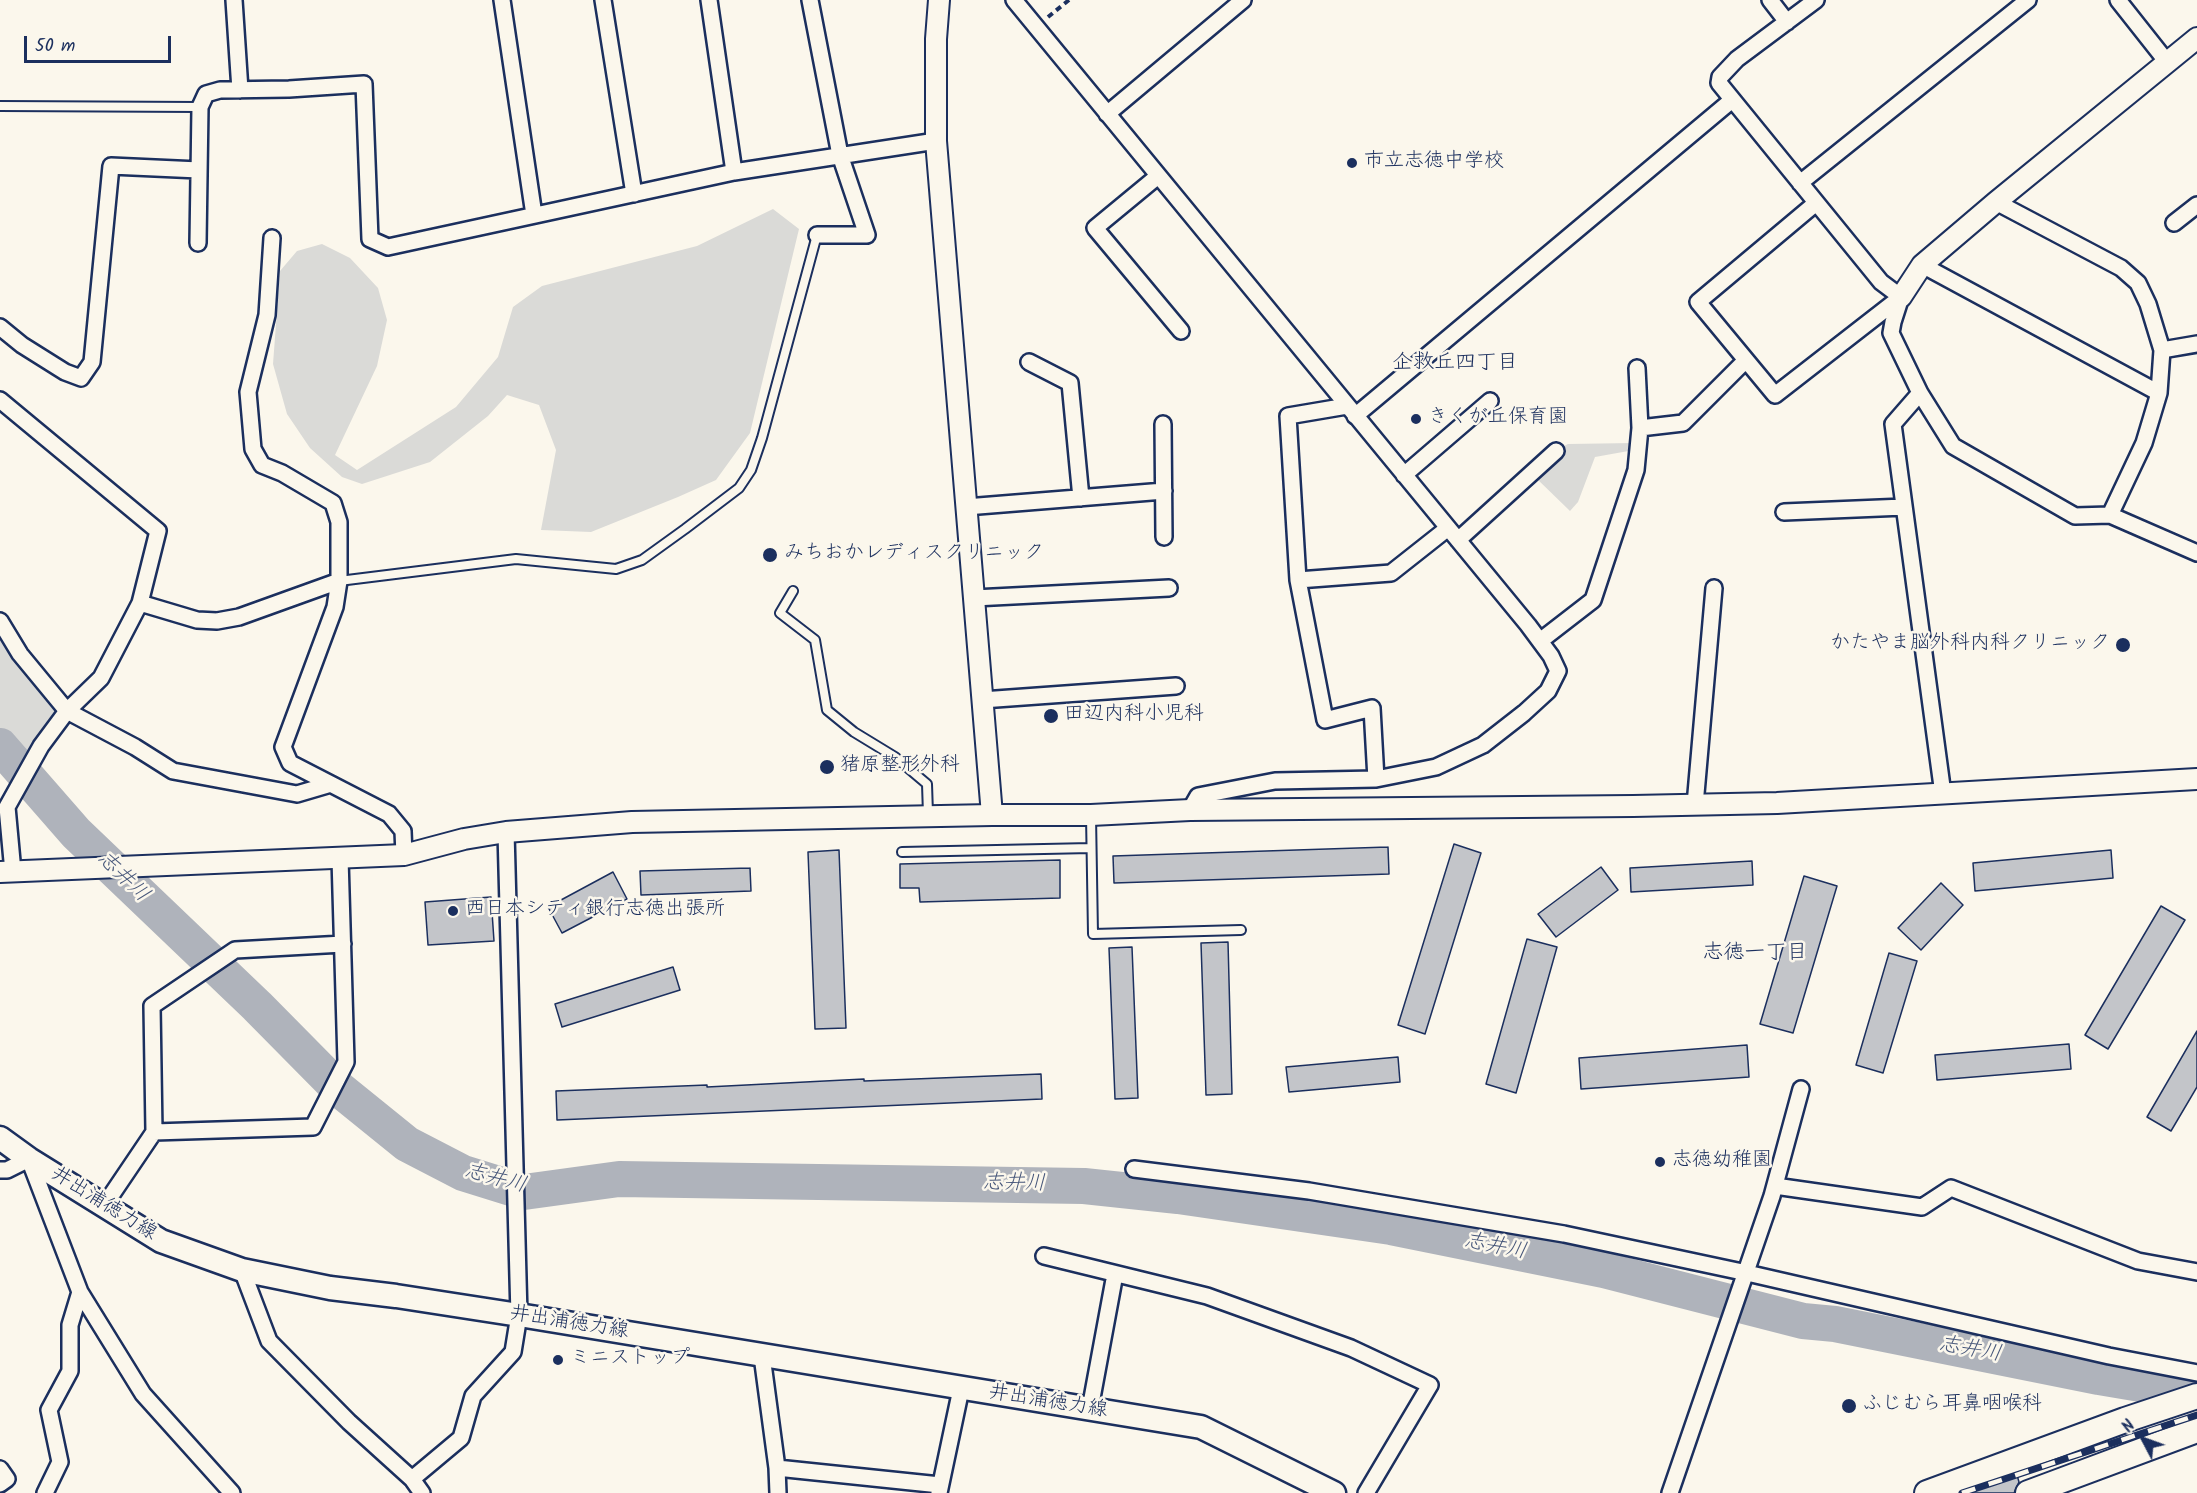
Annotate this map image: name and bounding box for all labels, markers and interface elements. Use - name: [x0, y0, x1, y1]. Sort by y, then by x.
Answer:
- scale bar: [27, 24, 174, 62]
- text: 50 m: [35, 32, 75, 61]
- place label: 市立志徳中学校: [1364, 151, 1504, 175]
- marker: 市立志徳中学校: [1345, 156, 1359, 170]
- district label: 企救丘四丁目: [1392, 351, 1518, 377]
- place label: きくが丘保育園: [1428, 407, 1568, 431]
- marker: きくが丘保育園: [1409, 412, 1423, 426]
- place label: みちおかレディスクリニック: [784, 543, 1044, 567]
- marker: みちおかレディスクリニック: [761, 546, 779, 564]
- place label: かたやま脳外科内科クリニック: [1830, 633, 2110, 657]
- marker: かたやま脳外科内科クリニック: [2114, 636, 2132, 654]
- place label: 田辺内科小児科: [1064, 704, 1204, 728]
- marker: 田辺内科小児科: [1042, 707, 1060, 725]
- place label: 猪原整形外科: [840, 755, 960, 779]
- marker: 猪原整形外科: [818, 758, 836, 776]
- water label: 志井川: [91, 847, 153, 909]
- place label: 西日本シティ銀行志徳出張所: [465, 899, 725, 923]
- marker: 西日本シティ銀行志徳出張所: [446, 904, 460, 918]
- district label: 志徳一丁目: [1703, 941, 1807, 967]
- place label: 志徳幼稚園: [1672, 1150, 1772, 1174]
- marker: 志徳幼稚園: [1653, 1155, 1667, 1169]
- water label: 志井川: [461, 1160, 529, 1200]
- street label: 井出浦徳力線: [46, 1163, 160, 1247]
- water label: 志井川: [982, 1172, 1046, 1198]
- water label: 志井川: [1462, 1230, 1528, 1266]
- street label: 井出浦徳力線: [508, 1303, 630, 1345]
- water label: 志井川: [1937, 1333, 2003, 1369]
- place label: ミニストップ: [570, 1348, 690, 1372]
- marker: ミニストップ: [551, 1353, 565, 1367]
- street label: 井出浦徳力線: [987, 1382, 1109, 1424]
- place label: ふじむら耳鼻咽喉科: [1862, 1394, 2042, 1418]
- marker: ふじむら耳鼻咽喉科: [1840, 1397, 1858, 1415]
- north arrow: [2113, 1409, 2173, 1469]
- text: N: [2116, 1415, 2142, 1439]

